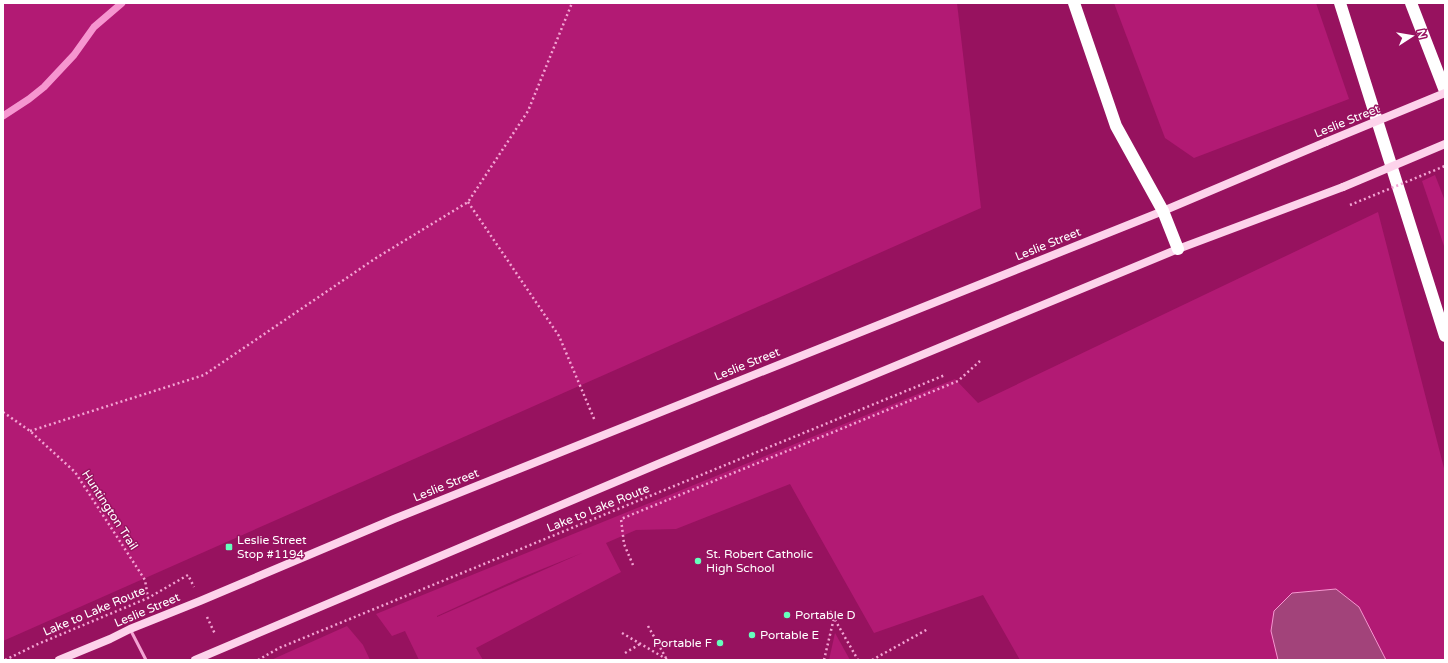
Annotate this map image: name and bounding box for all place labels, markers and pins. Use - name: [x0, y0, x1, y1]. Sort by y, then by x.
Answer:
- place label: Leslie Street Stop #1194: [237, 533, 307, 561]
- marker: Leslie Street Stop #1194: [224, 542, 234, 552]
- place label: St. Robert Catholic High School: [706, 547, 813, 575]
- marker: St. Robert Catholic High School: [693, 556, 703, 566]
- place label: Portable D: [795, 608, 856, 622]
- marker: Portable D: [782, 610, 792, 620]
- place label: Portable E: [760, 628, 820, 642]
- marker: Portable E: [747, 630, 757, 640]
- place label: Portable F: [653, 636, 712, 650]
- marker: Portable F: [715, 638, 725, 648]

